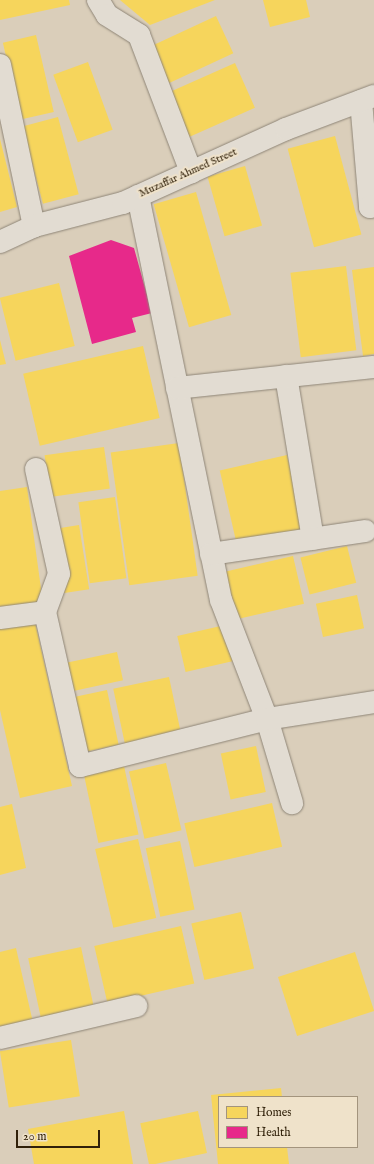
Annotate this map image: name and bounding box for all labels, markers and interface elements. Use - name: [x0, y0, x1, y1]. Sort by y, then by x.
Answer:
- street label: Muzaffar Ahmed Street: [137, 145, 239, 201]
- legend: [218, 1096, 358, 1148]
- text: Homes: [256, 1105, 292, 1120]
- scale bar: [18, 1122, 102, 1148]
- text: Health: [256, 1125, 291, 1140]
- text: 20 m: [23, 1129, 46, 1144]

